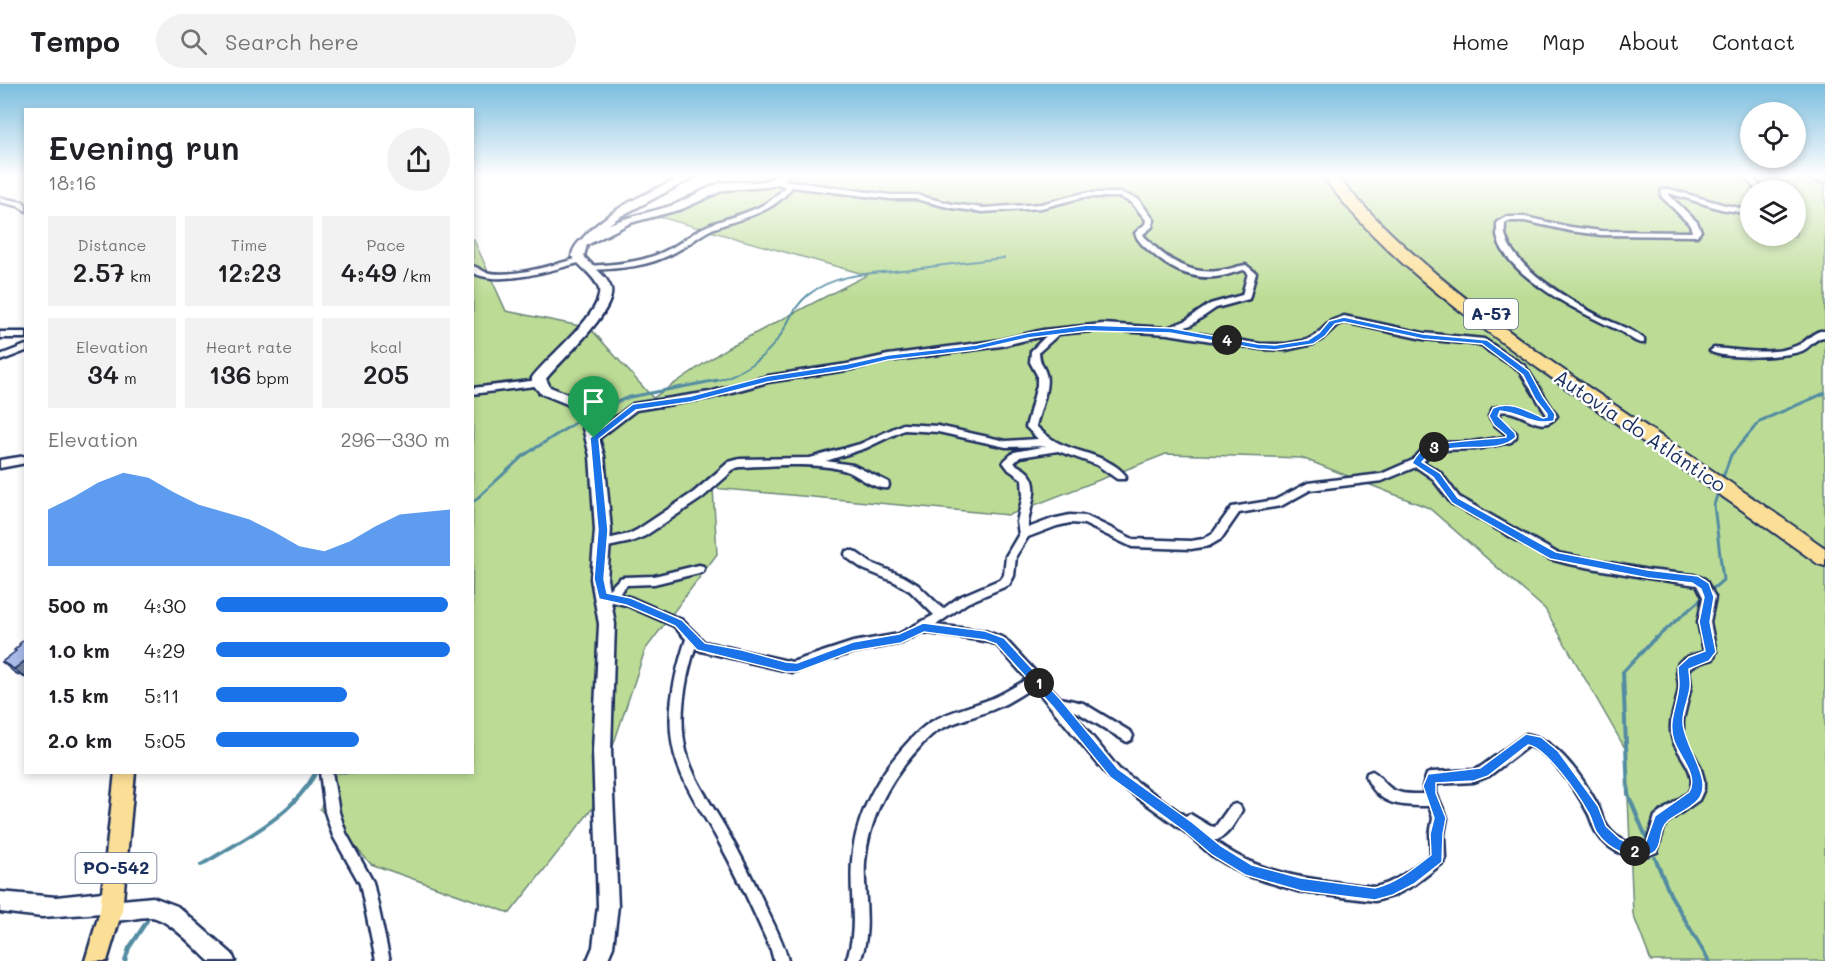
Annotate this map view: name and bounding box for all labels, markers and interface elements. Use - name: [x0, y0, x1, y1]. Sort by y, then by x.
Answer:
- search box: [156, 14, 576, 68]
- text: Tempo: [30, 23, 120, 59]
- icon: search: [177, 25, 210, 58]
- text: Search here: [225, 27, 359, 56]
- text: Home: [1452, 28, 1509, 55]
- text: Map: [1542, 28, 1585, 55]
- text: About: [1618, 28, 1679, 55]
- text: Contact: [1712, 28, 1795, 55]
- map controls: [1740, 102, 1806, 246]
- button: locate: [1740, 102, 1806, 168]
- text: Evening run: [48, 125, 240, 168]
- button: share: [387, 128, 450, 191]
- text: 18:16: [48, 169, 96, 195]
- button: layers: [1740, 180, 1806, 246]
- text: Distance: [78, 234, 146, 255]
- text: Time: [231, 234, 267, 255]
- text: Pace: [366, 234, 406, 255]
- text: 2.57: [73, 255, 125, 289]
- text: 12:23: [217, 255, 281, 289]
- text: 4:49: [341, 255, 397, 289]
- text: km: [125, 265, 151, 286]
- text: /km: [397, 265, 431, 286]
- road number: A-57: [1464, 299, 1518, 329]
- pin: 4: [1212, 325, 1242, 355]
- text: 4: [1222, 329, 1232, 350]
- text: Elevation: [76, 336, 148, 357]
- text: Heart rate: [206, 336, 292, 357]
- text: kcal: [370, 336, 402, 357]
- text: 34: [87, 357, 119, 391]
- text: 136: [209, 357, 251, 391]
- text: 205: [363, 357, 409, 391]
- street label: Autovía do Atlántico: [1550, 363, 1732, 497]
- text: m: [119, 367, 137, 388]
- text: bpm: [251, 367, 289, 388]
- pin: [568, 376, 619, 438]
- icon: arrive: [577, 385, 610, 418]
- text: Elevation: [48, 426, 138, 452]
- text: 296–330 m: [340, 426, 450, 452]
- pin: 3: [1419, 432, 1449, 462]
- text: 3: [1429, 436, 1439, 457]
- text: 500 m: [48, 592, 108, 618]
- text: 4:30: [144, 592, 186, 618]
- text: 1.0 km: [48, 637, 110, 663]
- text: 4:29: [144, 637, 185, 663]
- pin: 1: [1024, 668, 1054, 698]
- text: 1: [1035, 672, 1043, 693]
- text: 1.5 km: [48, 682, 109, 708]
- text: 5:11: [144, 682, 180, 708]
- text: 2.0 km: [48, 727, 112, 753]
- text: 5:05: [144, 727, 186, 753]
- pin: 2: [1620, 836, 1650, 866]
- text: 2: [1631, 840, 1639, 861]
- road number: PO-542: [76, 853, 156, 883]

